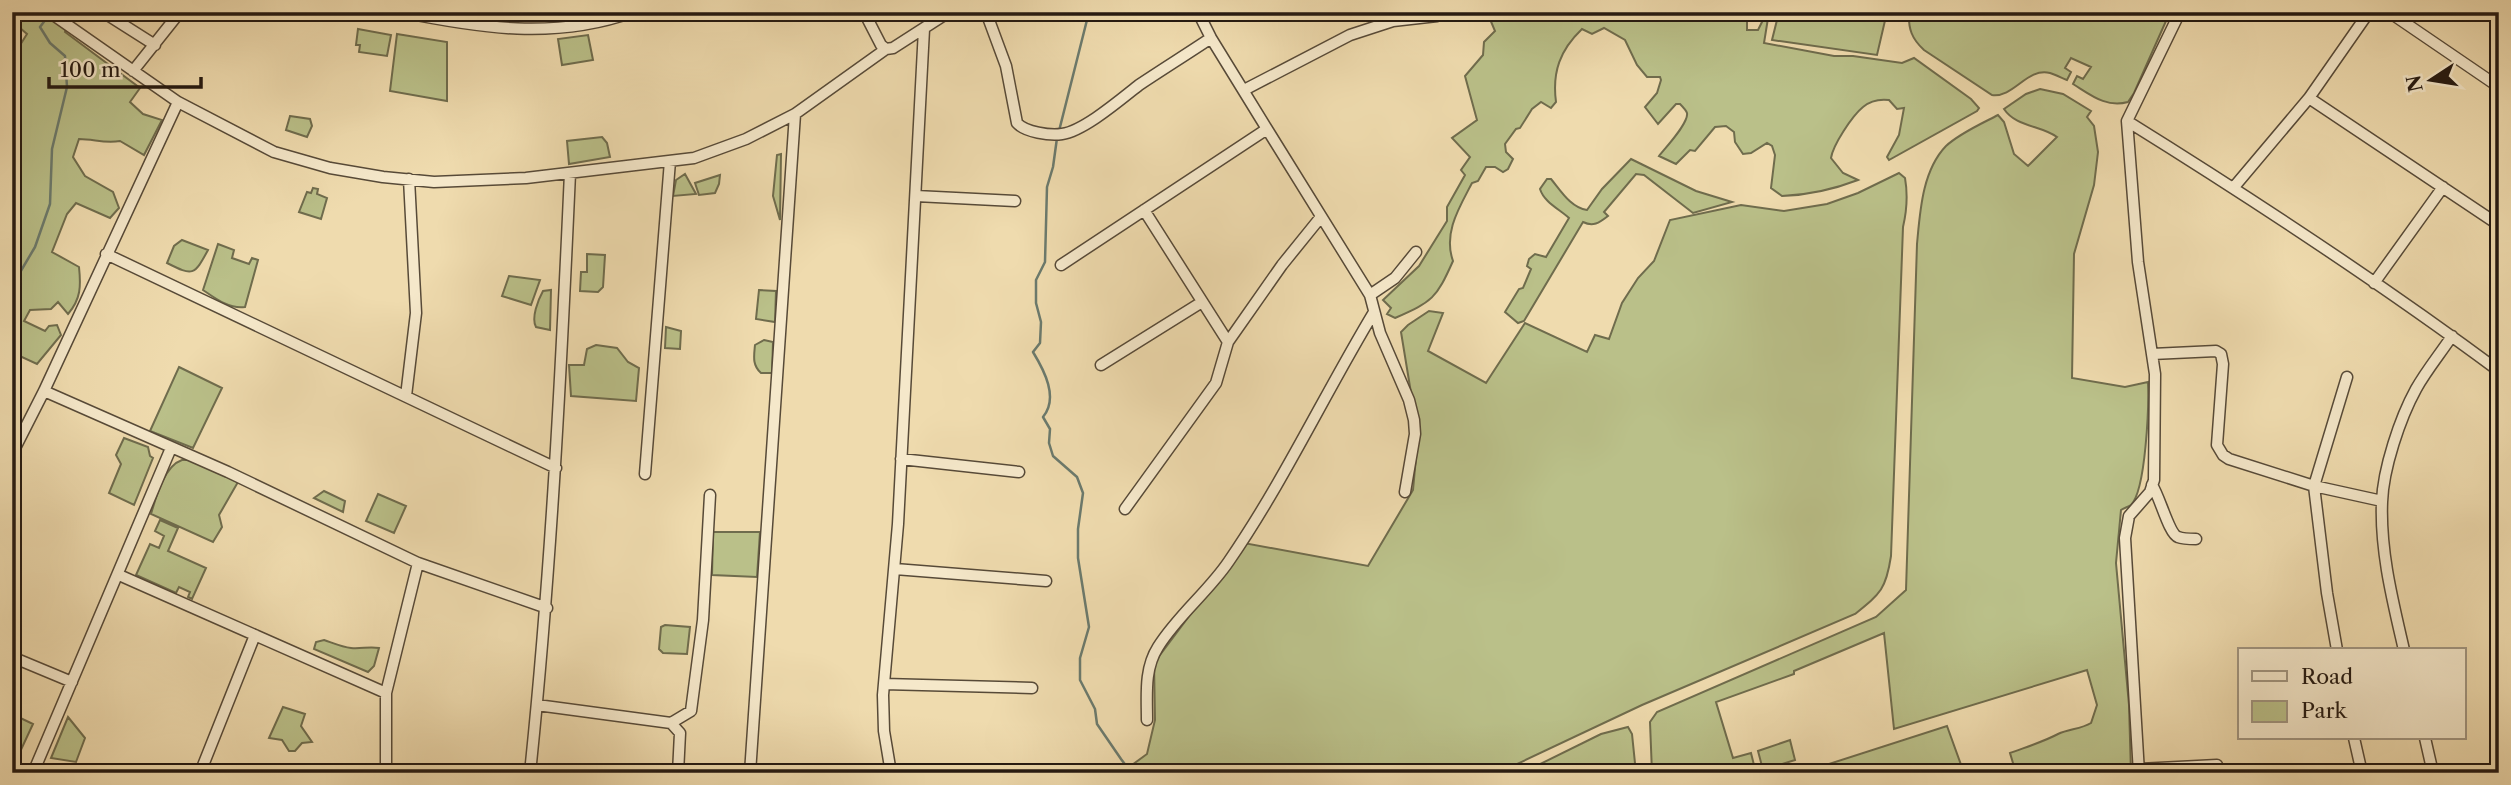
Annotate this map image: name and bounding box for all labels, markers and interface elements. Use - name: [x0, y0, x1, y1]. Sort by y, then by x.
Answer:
- scale bar: [49, 46, 201, 90]
- north arrow: [2396, 46, 2466, 116]
- text: 100 m: [60, 57, 121, 82]
- text: N: [2402, 73, 2428, 94]
- legend: [2238, 648, 2466, 740]
- text: Road: [2301, 664, 2353, 689]
- text: Park: [2301, 698, 2347, 723]

